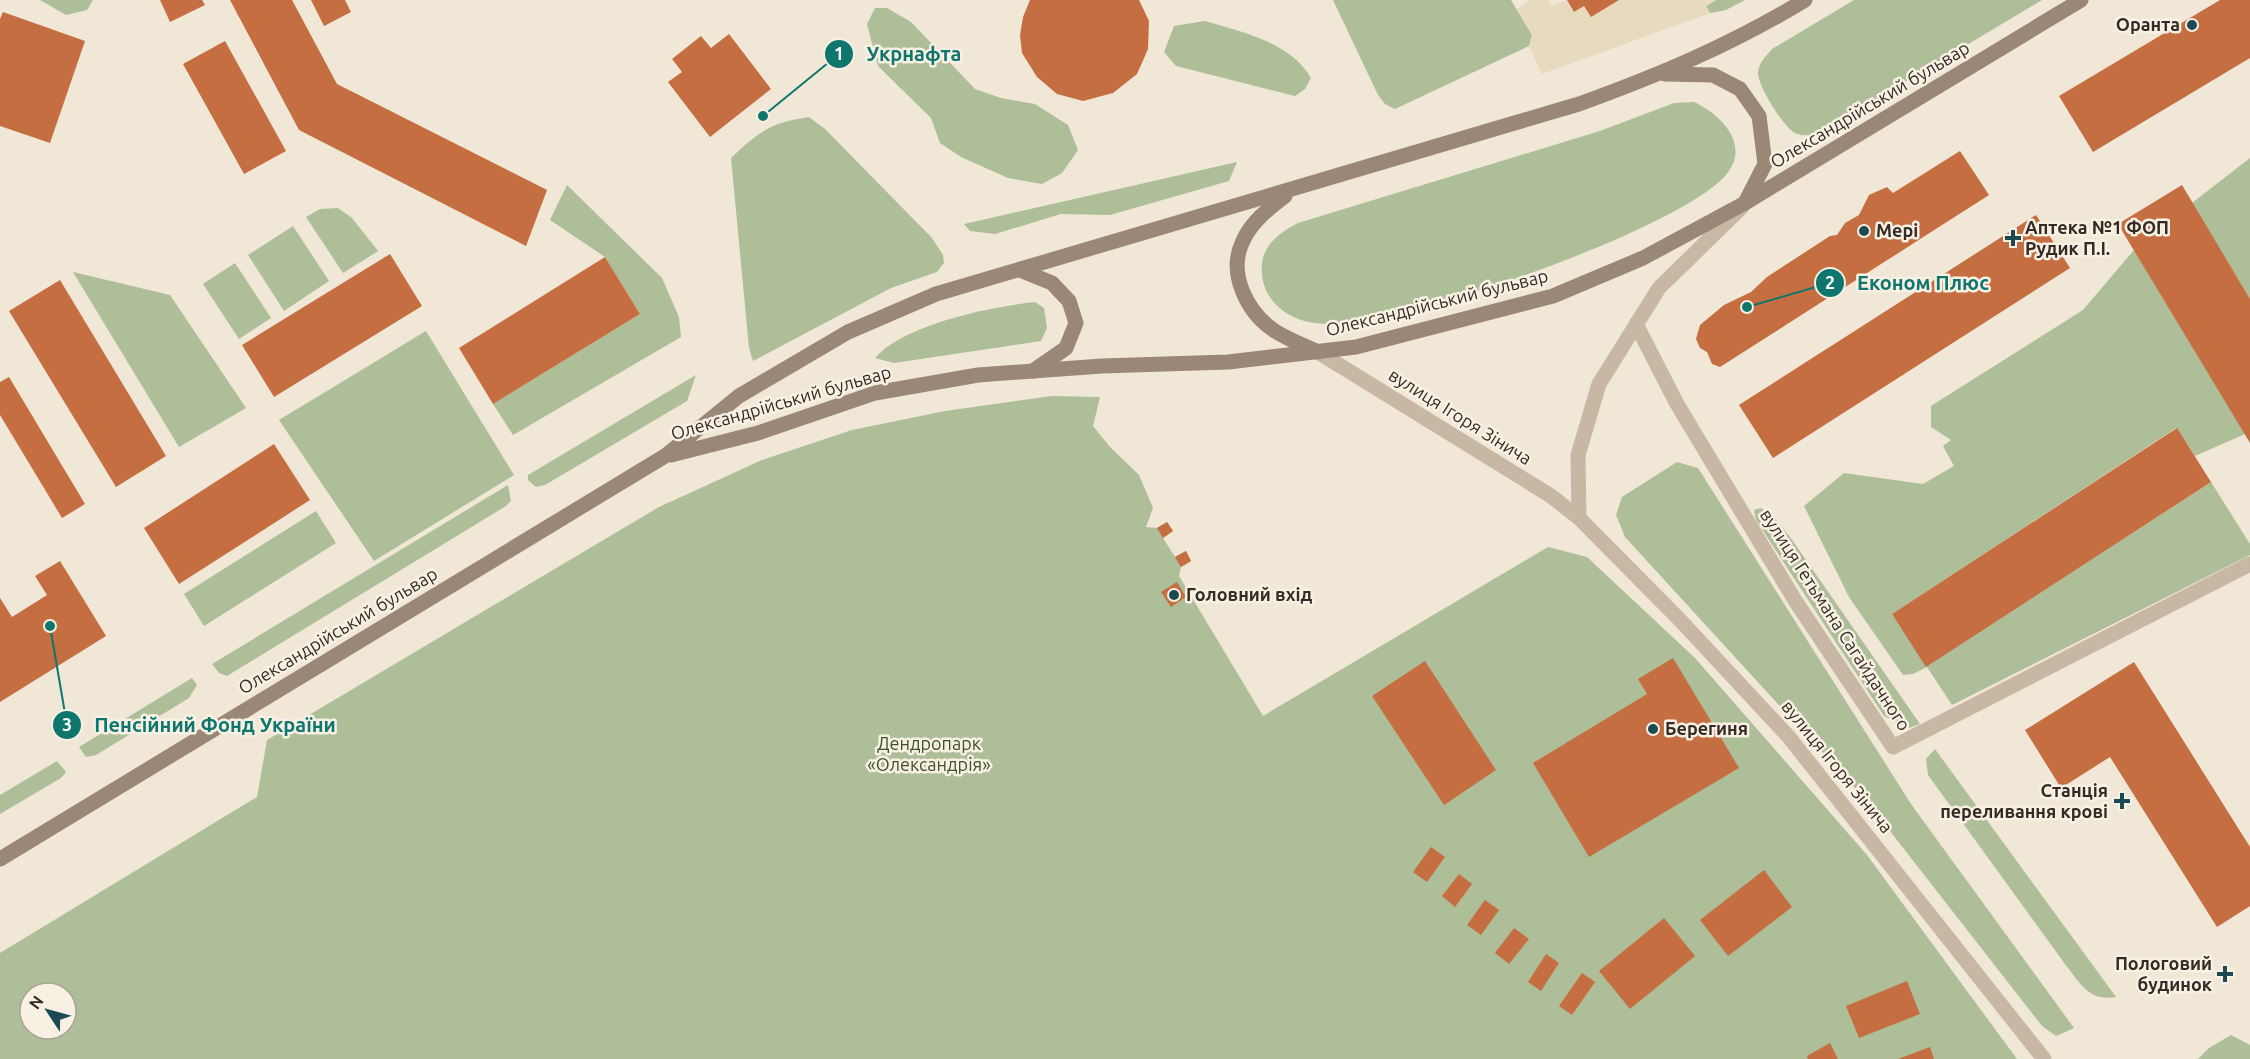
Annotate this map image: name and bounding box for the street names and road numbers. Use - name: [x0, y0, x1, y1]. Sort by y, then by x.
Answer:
- street label: Олександрійський бульвар: [1766, 37, 1972, 172]
- street label: Олександрійський бульвар: [1324, 265, 1550, 339]
- street label: Олександрійський бульвар: [668, 361, 893, 443]
- street label: вулиця Ігоря Зінича: [1385, 364, 1536, 468]
- street label: вулиця Гетьмана Сагайдачного: [1757, 505, 1915, 734]
- street label: Олександрійський бульвар: [234, 563, 440, 698]
- street label: вулиця Ігоря Зінича: [1778, 696, 1897, 837]

